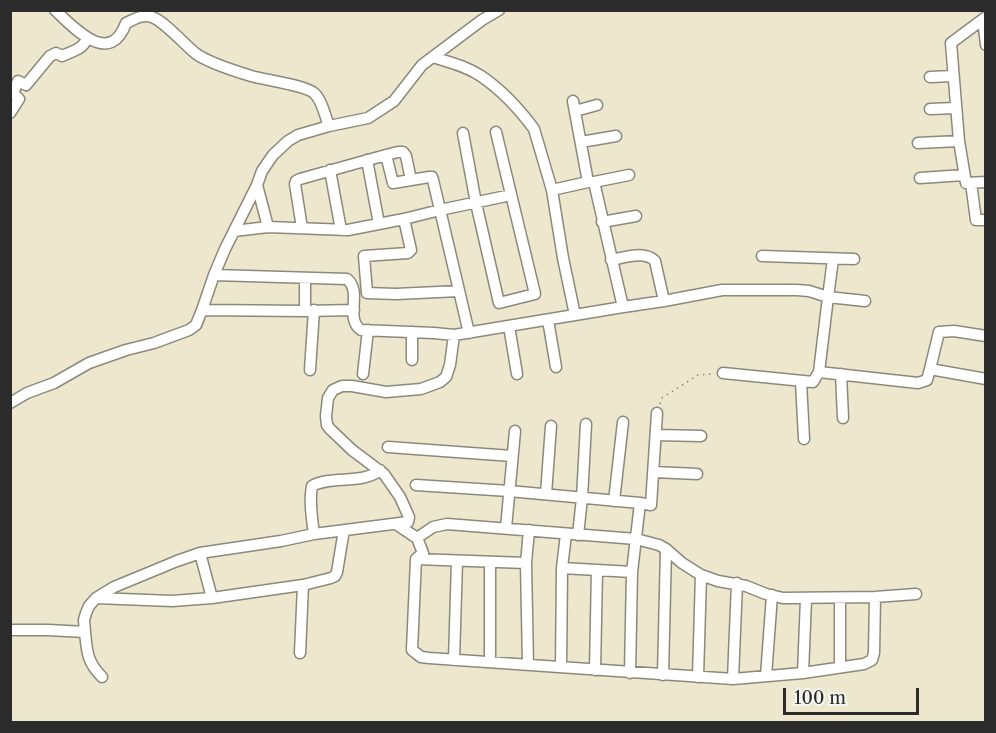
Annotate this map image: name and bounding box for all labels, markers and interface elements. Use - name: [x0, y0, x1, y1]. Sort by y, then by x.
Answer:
- scale bar: [786, 676, 922, 714]
- text: 100 m: [794, 687, 846, 709]

